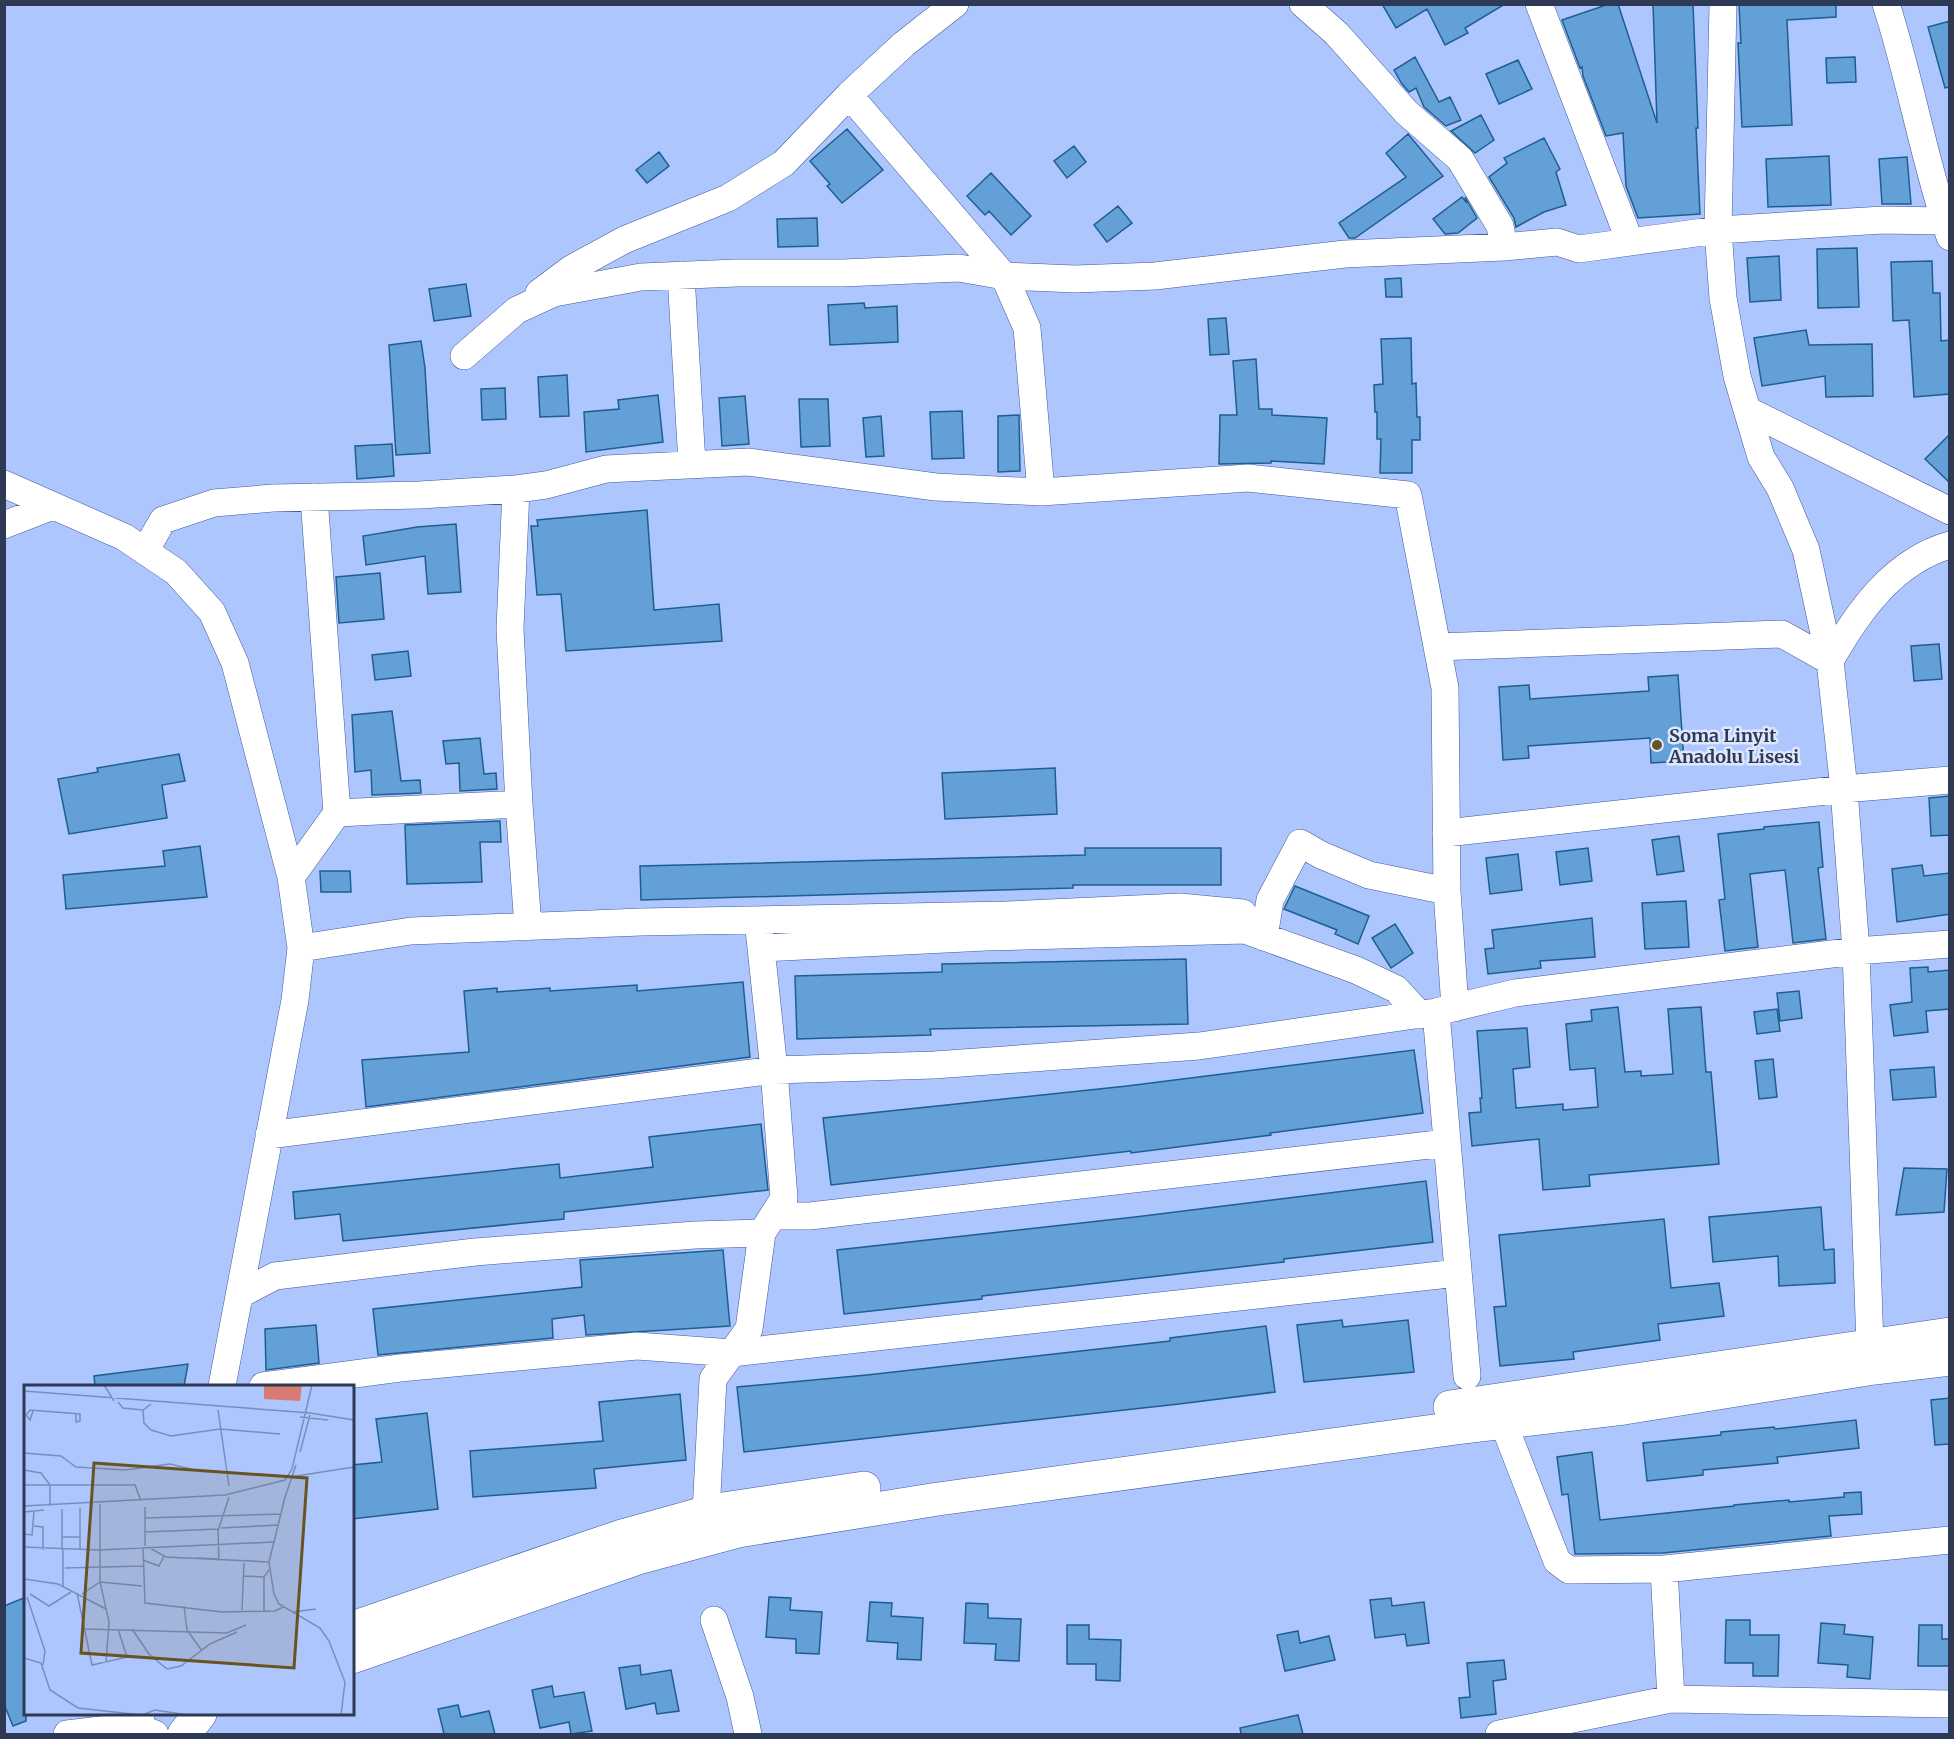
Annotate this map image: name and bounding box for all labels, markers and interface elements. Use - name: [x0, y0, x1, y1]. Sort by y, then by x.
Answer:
- place label: Soma Linyit Anadolu Lisesi: [1668, 724, 1799, 768]
- marker: Soma Linyit Anadolu Lisesi: [1650, 738, 1664, 752]
- inset map: [24, 1385, 354, 1715]

